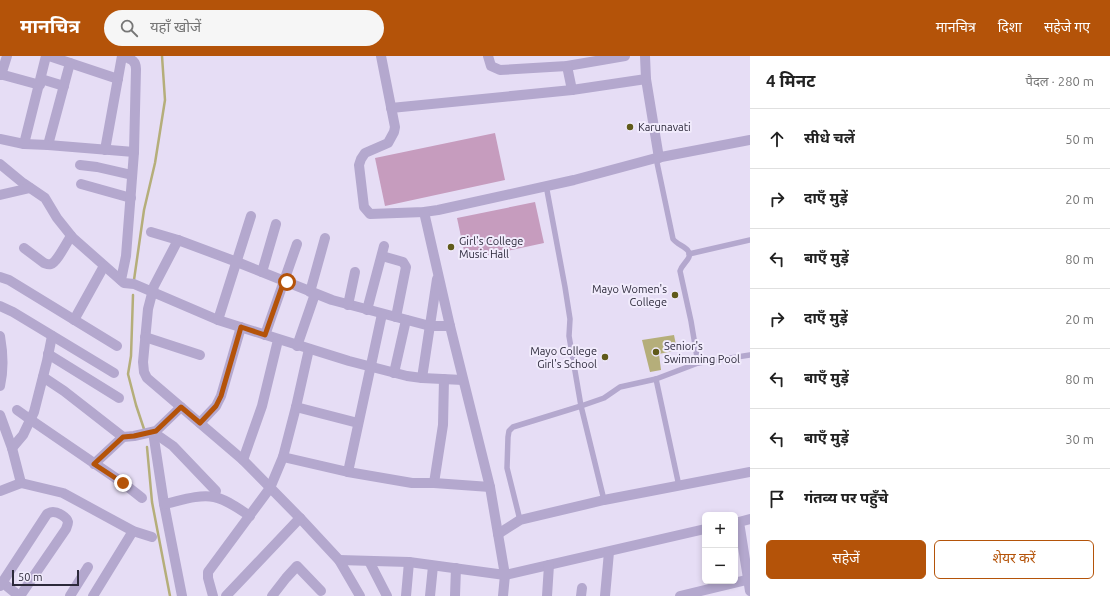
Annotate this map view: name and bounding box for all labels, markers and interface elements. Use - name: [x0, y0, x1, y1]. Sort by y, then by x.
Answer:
- search box: [104, 10, 384, 46]
- text: मानचित्र: [20, 15, 80, 37]
- icon: search: [118, 17, 140, 39]
- text: यहाँ खोजें: [150, 18, 201, 35]
- text: मानचित्र: [936, 19, 976, 35]
- text: दिशा: [998, 19, 1022, 35]
- text: सहेजे गए: [1044, 19, 1090, 35]
- text: 4 मिनट: [766, 71, 815, 90]
- text: पैदल · 280 m: [1026, 74, 1094, 88]
- place label: Karunavati: [638, 121, 691, 133]
- marker: Karunavati: [625, 122, 635, 132]
- icon: ahead: [766, 128, 788, 150]
- text: सीधे चलें: [804, 129, 855, 146]
- text: 50 m: [1065, 132, 1094, 146]
- icon: right: [766, 188, 788, 210]
- text: दाएँ मुड़ें: [804, 189, 848, 206]
- text: 20 m: [1065, 192, 1094, 206]
- place label: Girl's College Music Hall: [459, 235, 523, 260]
- marker: Girl's College Music Hall: [446, 242, 456, 252]
- icon: left: [766, 248, 788, 270]
- text: बाएँ मुड़ें: [804, 249, 849, 266]
- text: 80 m: [1065, 252, 1094, 266]
- route start: [278, 273, 296, 291]
- place label: Mayo Women's College: [592, 283, 667, 308]
- marker: Mayo Women's College: [670, 290, 680, 300]
- icon: right: [766, 308, 788, 330]
- text: दाएँ मुड़ें: [804, 309, 848, 326]
- text: 20 m: [1065, 312, 1094, 326]
- place label: Senior's Swimming Pool: [664, 340, 740, 365]
- place label: Mayo College Girl's School: [530, 345, 597, 370]
- marker: Senior's Swimming Pool: [651, 347, 661, 357]
- marker: Mayo College Girl's School: [600, 352, 610, 362]
- icon: left: [766, 368, 788, 390]
- text: बाएँ मुड़ें: [804, 369, 849, 386]
- text: 80 m: [1065, 372, 1094, 386]
- icon: left: [766, 428, 788, 450]
- text: बाएँ मुड़ें: [804, 429, 849, 446]
- text: 30 m: [1065, 432, 1094, 446]
- route end: [114, 474, 132, 492]
- icon: arrive: [766, 488, 788, 510]
- text: गंतव्य पर पहुँचे: [804, 489, 888, 506]
- map controls: [702, 512, 738, 584]
- button: +: [702, 512, 738, 548]
- button: सहेजें: [766, 540, 926, 579]
- button: शेयर करें: [934, 540, 1094, 579]
- button: −: [702, 548, 738, 584]
- scale bar: [12, 568, 79, 587]
- text: 50 m: [18, 571, 42, 583]

